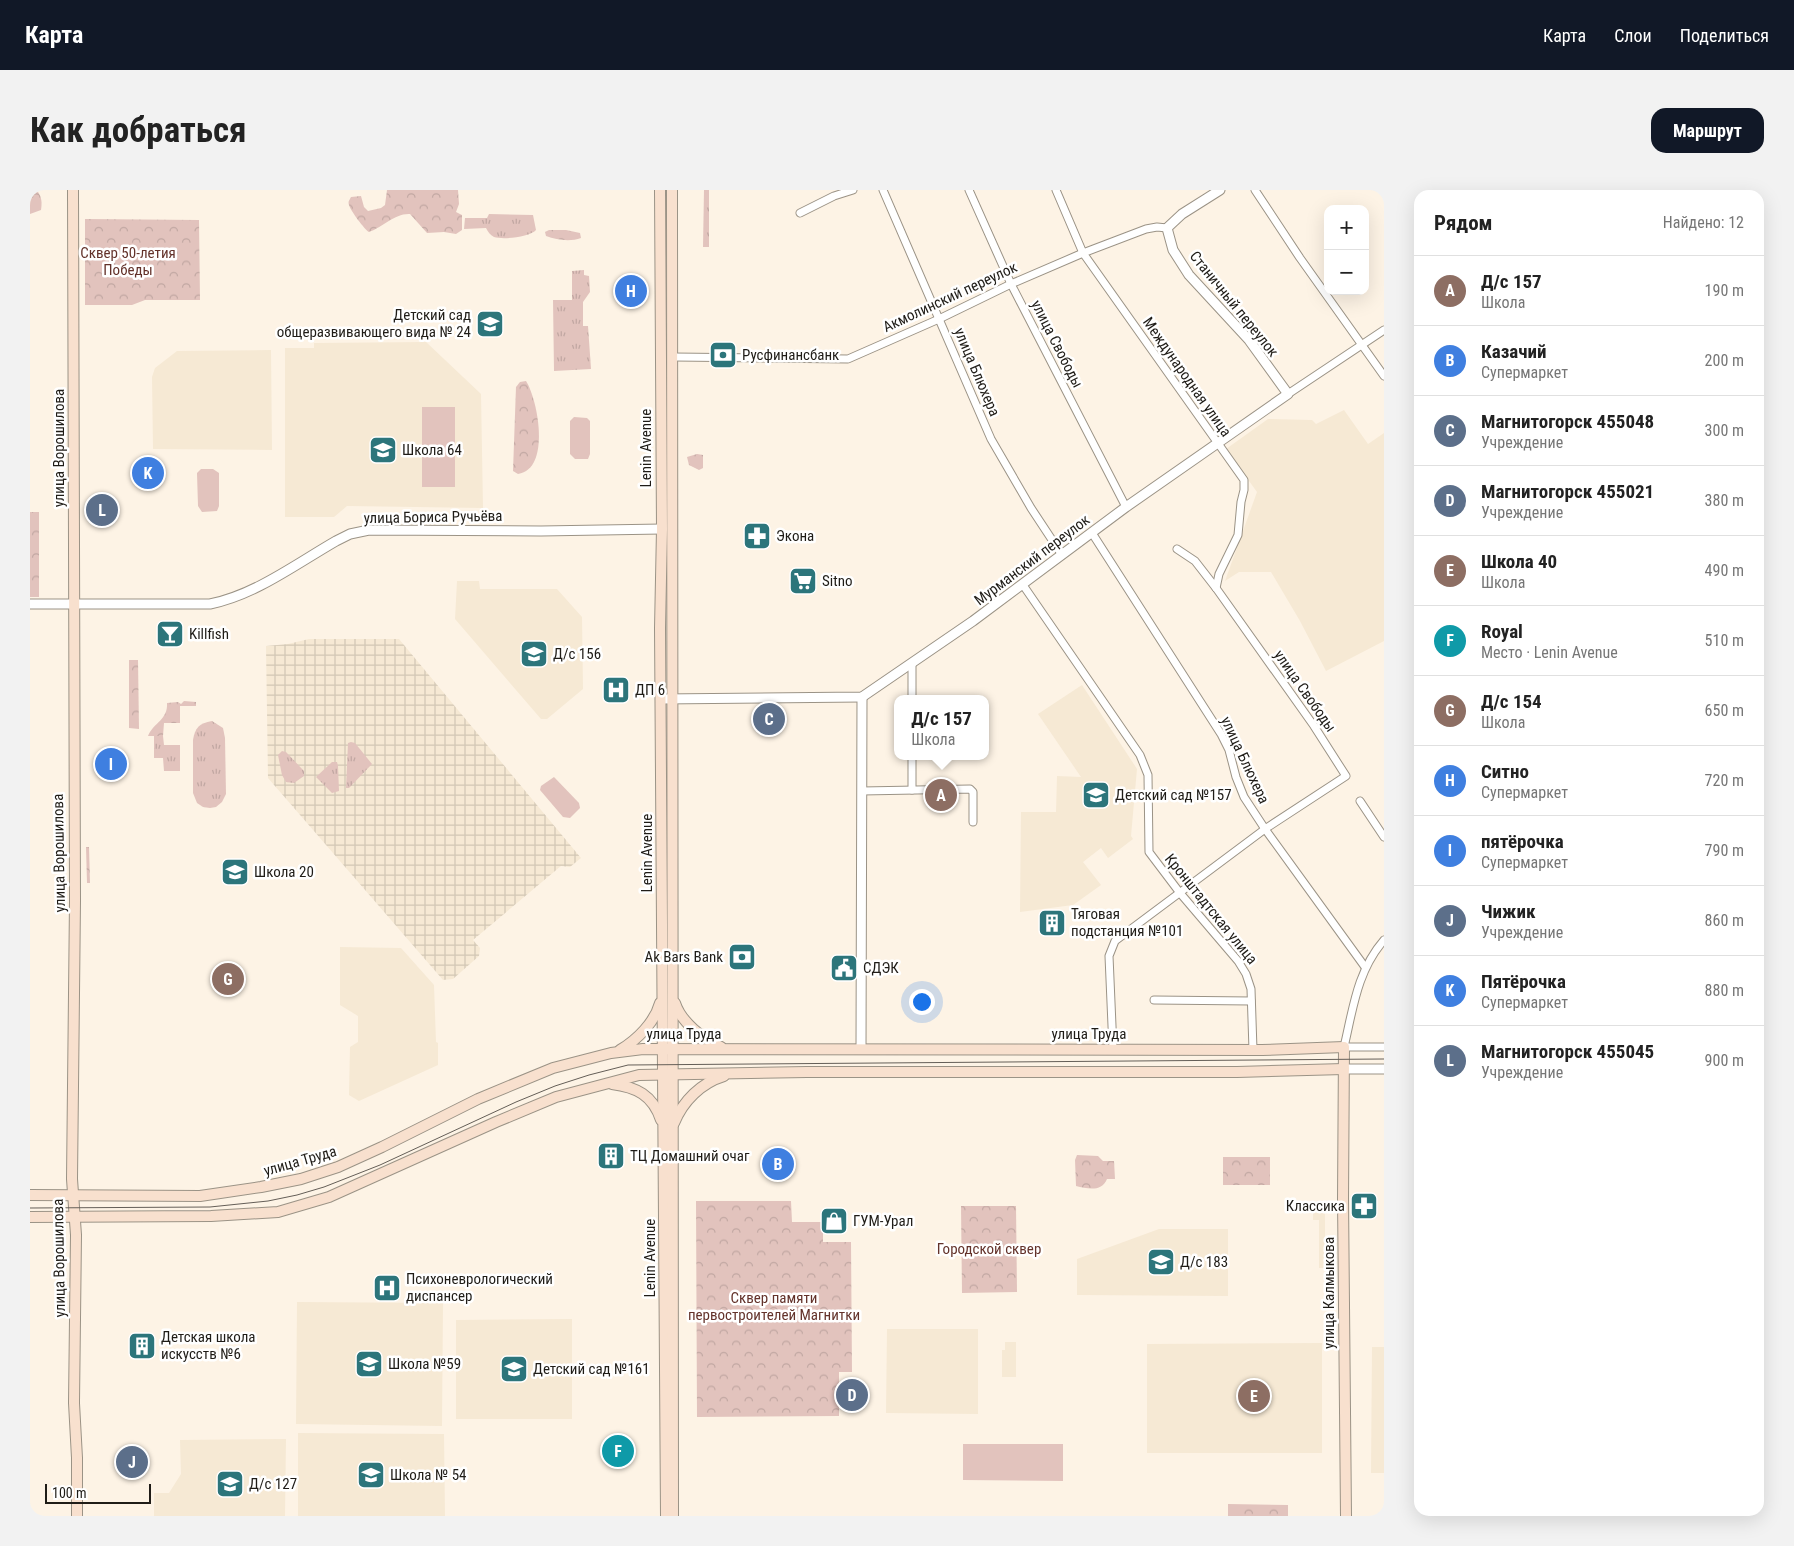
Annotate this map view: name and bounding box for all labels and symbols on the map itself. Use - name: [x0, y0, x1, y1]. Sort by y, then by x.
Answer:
- park label: Сквер 50-летия Победы: [80, 244, 176, 279]
- street label: Станичный переулок: [1186, 248, 1282, 360]
- street label: Акмолинский переулок: [880, 258, 1020, 336]
- pin: H: [615, 272, 647, 310]
- street label: улица Свободы: [1027, 297, 1087, 391]
- place label: Детский сад общеразвивающего вида № 24: [277, 306, 471, 341]
- school or university icon: Детский сад общеразвивающего вида № 24: [475, 309, 505, 339]
- street label: Международная улица: [1139, 314, 1235, 440]
- street label: улица Блюхера: [950, 325, 1004, 419]
- bank icon: Русфинансбанк: [708, 340, 738, 370]
- place label: Русфинансбанк: [742, 346, 839, 364]
- street label: улица Ворошилова: [50, 389, 68, 507]
- street label: Lenin Avenue: [637, 409, 655, 487]
- school or university icon: Школа 64: [368, 435, 398, 465]
- place label: Школа 64: [402, 441, 462, 459]
- pin: K: [132, 454, 164, 492]
- pin: L: [86, 491, 118, 529]
- street label: улица Бориса Ручьёва: [363, 507, 503, 527]
- street label: Мурманский переулок: [971, 511, 1093, 609]
- pharmacy icon: Экона: [742, 521, 772, 551]
- place label: Экона: [776, 527, 814, 545]
- supermarket icon: Sitno: [788, 566, 818, 596]
- place label: Sitno: [822, 572, 852, 590]
- bar icon: Killfish: [155, 619, 185, 649]
- place label: Killfish: [189, 625, 229, 643]
- school or university icon: Д/с 156: [519, 639, 549, 669]
- place label: Д/с 156: [553, 645, 601, 663]
- street label: улица Свободы: [1270, 647, 1340, 735]
- hospital icon: ДП 6: [601, 675, 631, 705]
- place label: ДП 6: [635, 681, 665, 699]
- pin: C: [753, 700, 785, 738]
- street label: улица Блюхера: [1217, 714, 1273, 806]
- pin: I: [95, 745, 127, 783]
- pin: A: [925, 776, 957, 814]
- school or university icon: Детский сад №157: [1081, 780, 1111, 810]
- place label: Детский сад №157: [1115, 786, 1232, 804]
- street label: улица Ворошилова: [49, 794, 69, 912]
- street label: Lenin Avenue: [638, 814, 656, 892]
- street label: Кронштадтская улица: [1161, 850, 1261, 968]
- school or university icon: Школа 20: [220, 857, 250, 887]
- place label: Школа 20: [254, 863, 314, 881]
- place label: Тяговая подстанция №101: [1071, 905, 1183, 940]
- building icon: Тяговая подстанция №101: [1037, 908, 1067, 938]
- bank icon: Ak Bars Bank: [727, 942, 757, 972]
- place label: Ak Bars Bank: [645, 948, 723, 966]
- public building icon: СДЭК: [829, 953, 859, 983]
- place label: СДЭК: [863, 959, 899, 977]
- pin: G: [212, 960, 244, 998]
- your location: [909, 989, 935, 1015]
- street label: улица Труда: [647, 1025, 721, 1043]
- street label: улица Труда: [1052, 1025, 1126, 1043]
- building icon: ТЦ Домашний очаг: [596, 1141, 626, 1171]
- street label: улица Труда: [262, 1142, 338, 1180]
- pin: B: [762, 1145, 794, 1183]
- place label: ТЦ Домашний очаг: [630, 1147, 750, 1165]
- pharmacy icon: Классика: [1349, 1191, 1379, 1221]
- place label: Классика: [1286, 1197, 1345, 1215]
- street label: улица Ворошилова: [49, 1199, 69, 1317]
- shop icon: ГУМ-Урал: [819, 1206, 849, 1236]
- place label: ГУМ-Урал: [853, 1212, 913, 1230]
- street label: Lenin Avenue: [641, 1219, 659, 1297]
- street label: улица Калмыкова: [1320, 1237, 1338, 1349]
- park label: Городской сквер: [937, 1240, 1041, 1258]
- school or university icon: Д/с 183: [1146, 1247, 1176, 1277]
- place label: Д/с 183: [1180, 1253, 1228, 1271]
- place label: Психоневрологический диспансер: [406, 1270, 553, 1305]
- hospital icon: Психоневрологический диспансер: [372, 1273, 402, 1303]
- park label: Сквер памяти первостроителей Магнитки: [688, 1289, 860, 1324]
- place label: Детская школа искусств №6: [161, 1328, 256, 1363]
- building icon: Детская школа искусств №6: [127, 1331, 157, 1361]
- school or university icon: Школа №59: [354, 1349, 384, 1379]
- school or university icon: Детский сад №161: [499, 1354, 529, 1384]
- place label: Школа №59: [388, 1355, 461, 1373]
- place label: Детский сад №161: [533, 1360, 650, 1378]
- pin: D: [836, 1376, 868, 1414]
- pin: E: [1238, 1377, 1270, 1415]
- pin: F: [602, 1432, 634, 1470]
- pin: J: [116, 1443, 148, 1481]
- school or university icon: Школа № 54: [356, 1460, 386, 1490]
- place label: Школа № 54: [390, 1466, 467, 1484]
- school or university icon: Д/с 127: [215, 1469, 245, 1499]
- place label: Д/с 127: [249, 1475, 297, 1493]
- scale bar: [45, 1481, 151, 1504]

